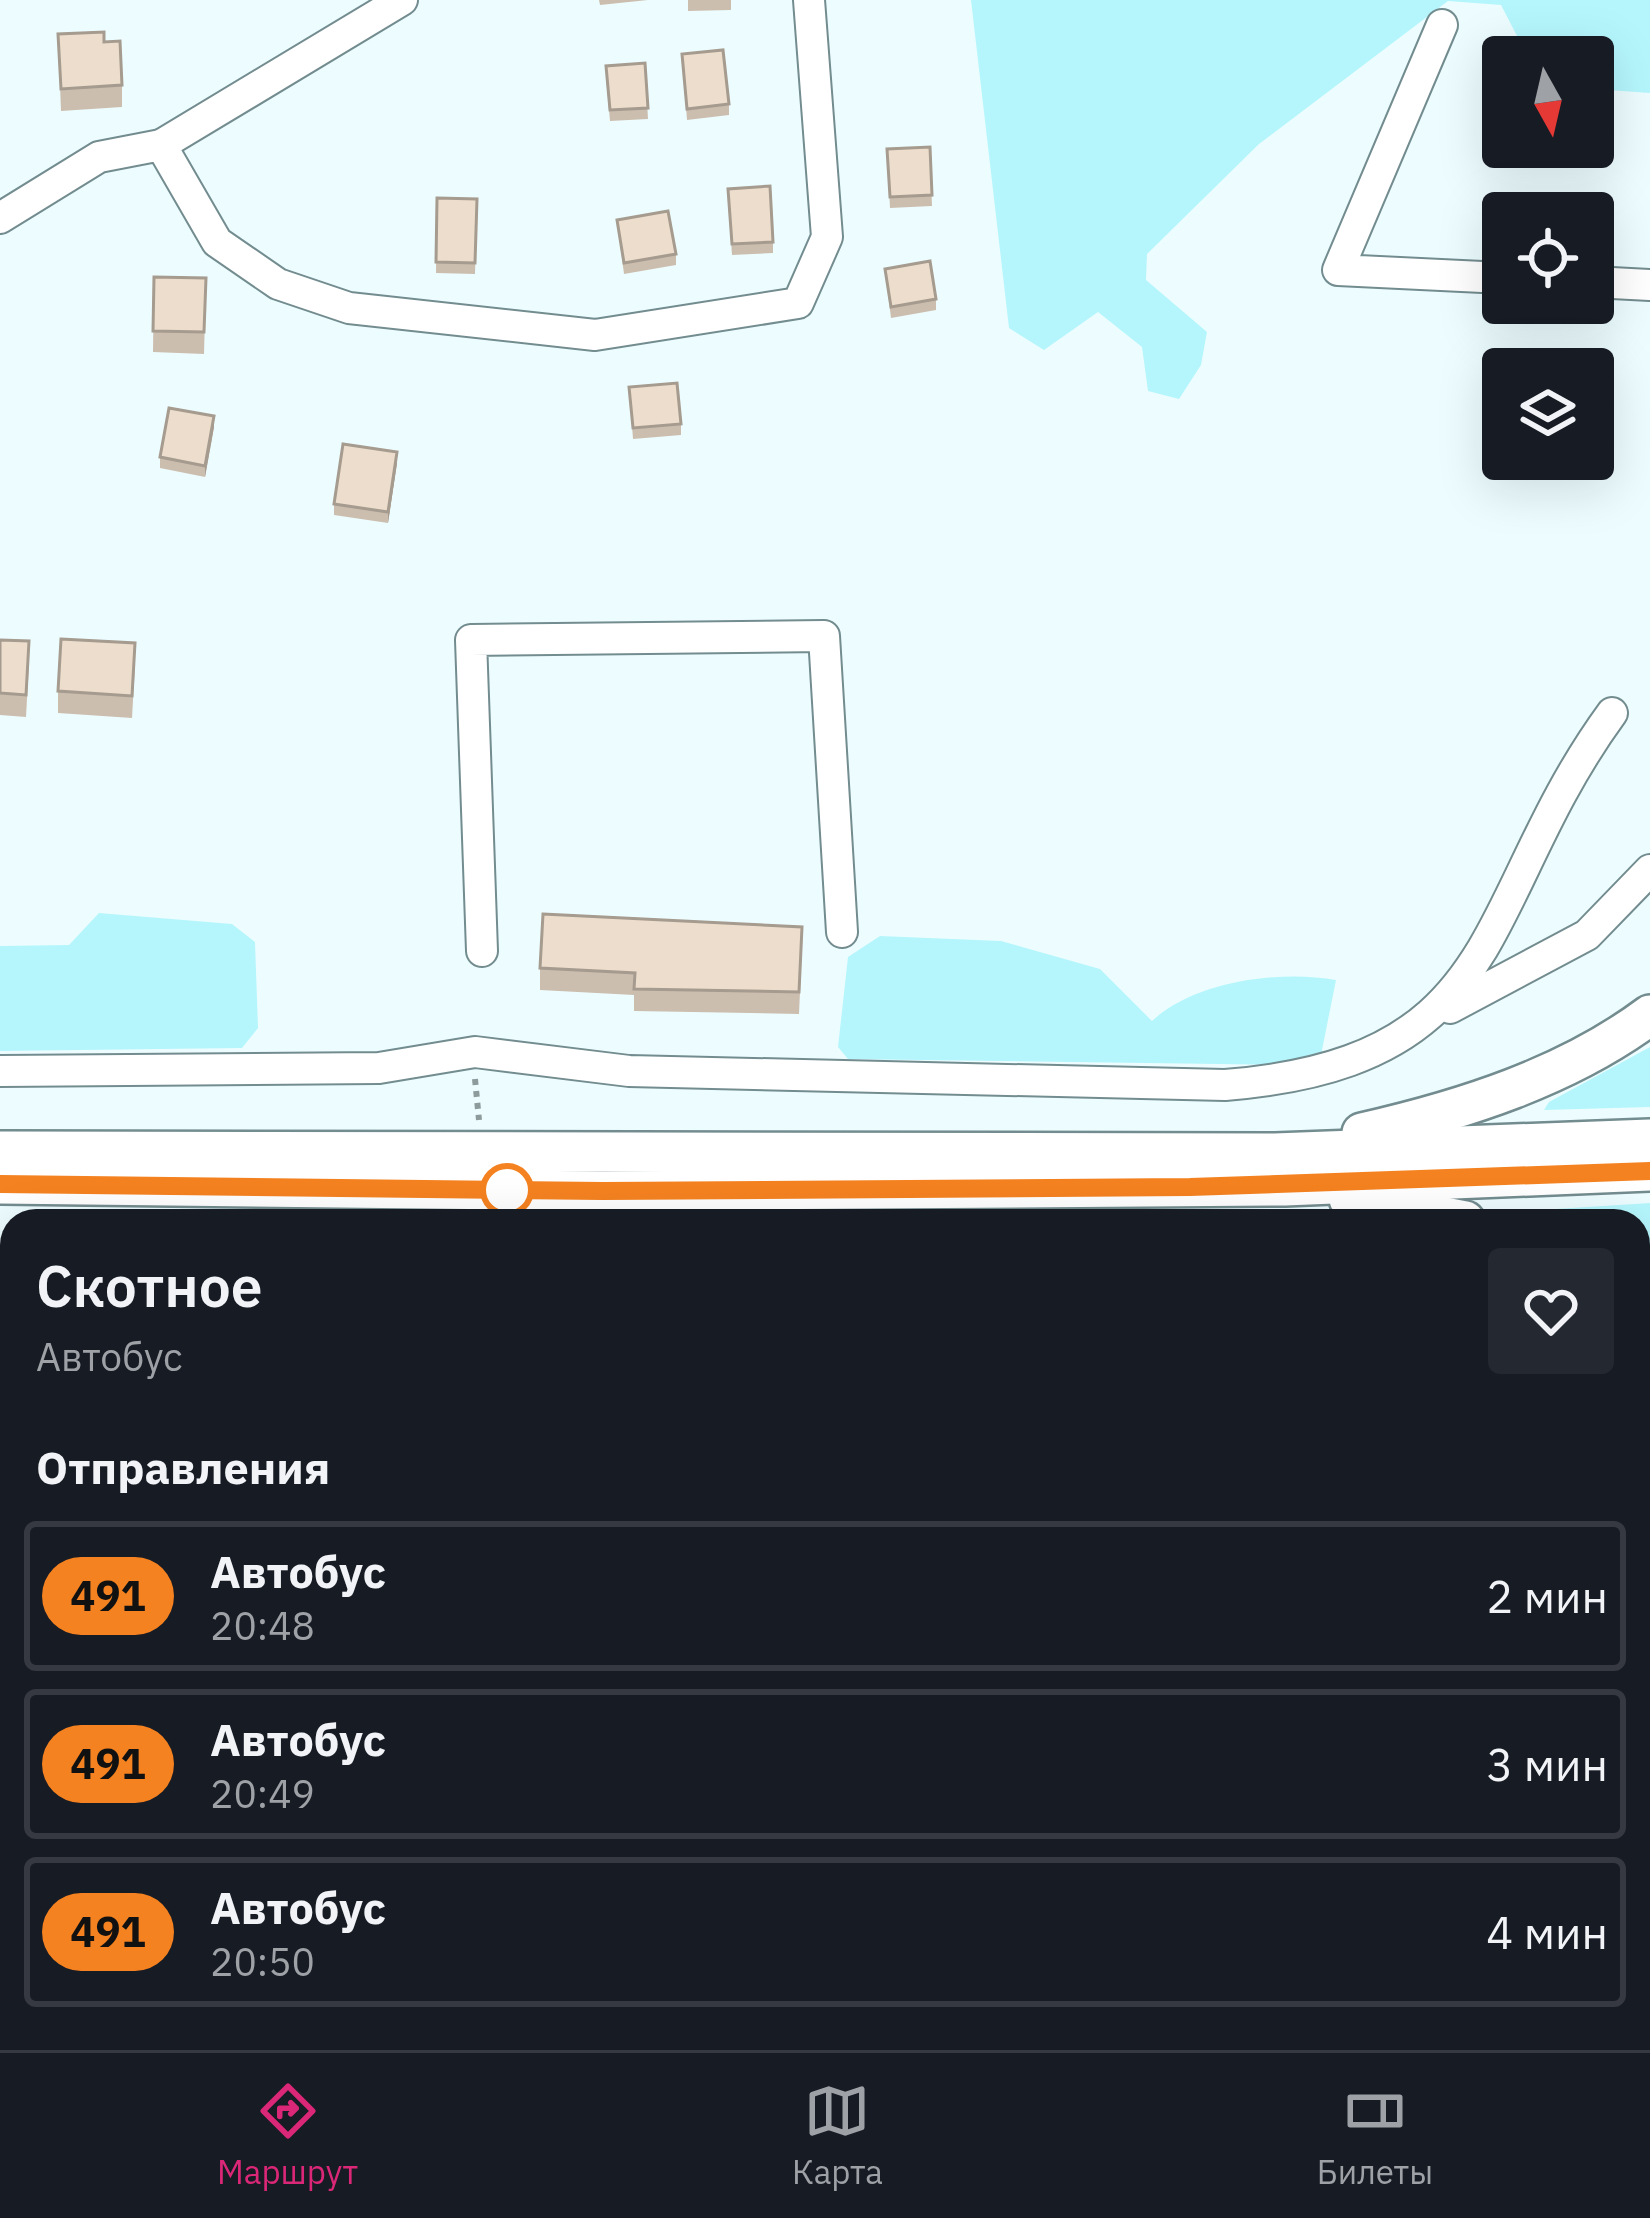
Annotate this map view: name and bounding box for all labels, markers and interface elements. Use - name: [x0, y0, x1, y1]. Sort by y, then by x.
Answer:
- north arrow: [1482, 36, 1614, 168]
- map controls: [1482, 36, 1614, 480]
- button: locate: [1482, 192, 1614, 324]
- button: layers: [1482, 348, 1614, 480]
- unlabelled marker: [482, 1165, 532, 1215]
- button: heart: [1488, 1248, 1614, 1374]
- text: Скотное: [36, 1249, 263, 1323]
- text: Автобус: [36, 1331, 183, 1382]
- text: Отправления: [36, 1438, 330, 1496]
- text: Автобус: [210, 1542, 386, 1600]
- text: 2 мин: [1486, 1567, 1608, 1625]
- text: 491: [70, 1568, 146, 1623]
- text: 20:48: [210, 1600, 315, 1651]
- text: Автобус: [210, 1710, 386, 1768]
- text: 3 мин: [1486, 1735, 1608, 1793]
- text: 491: [70, 1736, 146, 1791]
- text: 20:49: [210, 1768, 315, 1819]
- text: Автобус: [210, 1878, 386, 1936]
- text: 4 мин: [1486, 1903, 1608, 1961]
- text: 491: [70, 1904, 146, 1959]
- text: 20:50: [210, 1936, 315, 1987]
- tab: Маршрут: [217, 2078, 358, 2193]
- tab: Карта: [792, 2078, 883, 2193]
- tab: Билеты: [1317, 2078, 1433, 2193]

